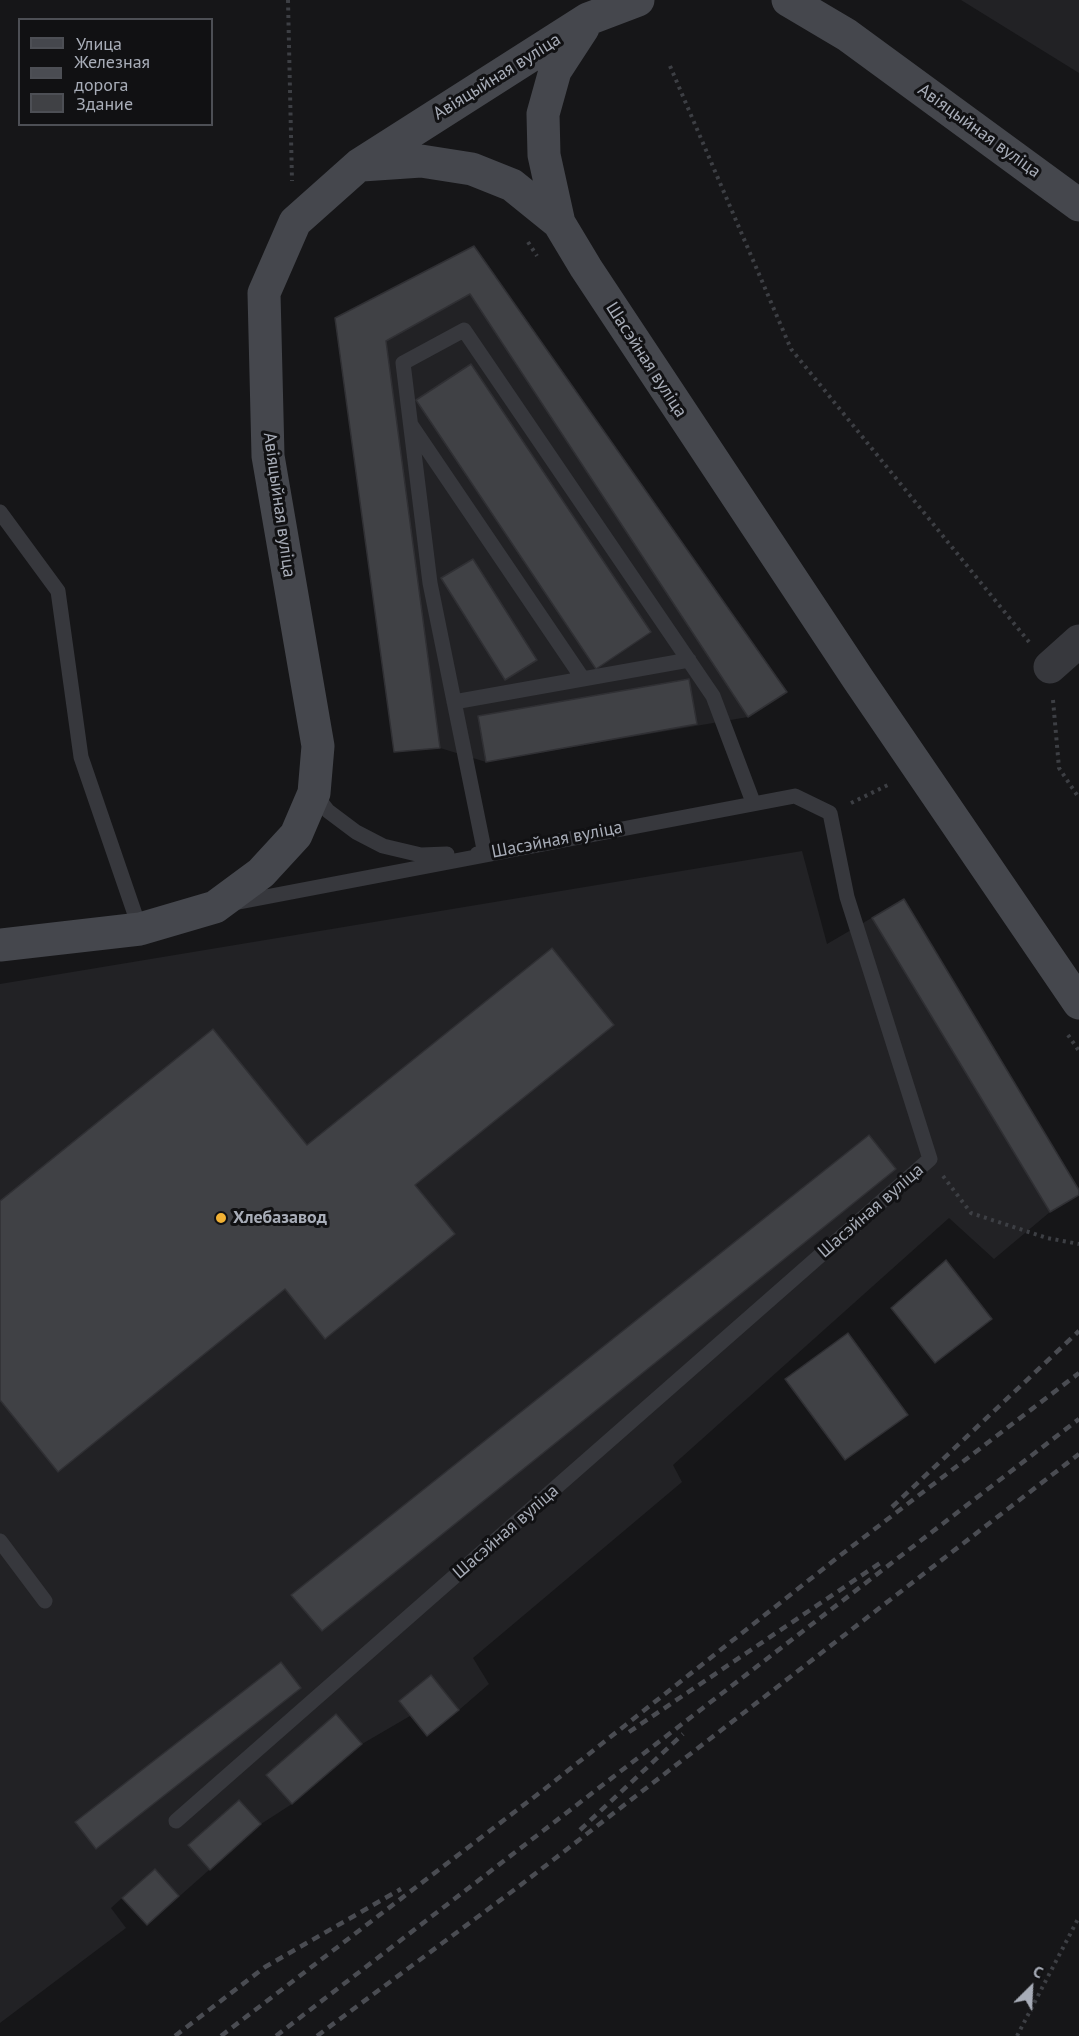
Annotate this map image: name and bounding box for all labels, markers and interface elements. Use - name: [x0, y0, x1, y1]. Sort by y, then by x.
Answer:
- legend: [18, 18, 213, 126]
- street label: Авіяцыйная вуліца: [429, 29, 565, 125]
- text: Улица: [76, 32, 122, 55]
- text: Железная дорога: [74, 50, 150, 96]
- street label: Авіяцыйная вуліца: [913, 79, 1045, 183]
- text: Здание: [76, 92, 133, 115]
- street label: Шасэйная вуліца: [601, 298, 691, 422]
- street label: Авіяцыйная вуліца: [258, 431, 300, 579]
- street label: Шасэйная вуліца: [490, 817, 624, 863]
- street label: Шасэйная вуліца: [814, 1159, 928, 1263]
- place label: Хлебазавод: [233, 1207, 327, 1229]
- marker: Хлебазавод: [214, 1211, 228, 1225]
- street label: Шасэйная вуліца: [449, 1480, 563, 1584]
- north arrow: [1001, 1958, 1061, 2018]
- text: С: [1030, 1961, 1046, 1983]

